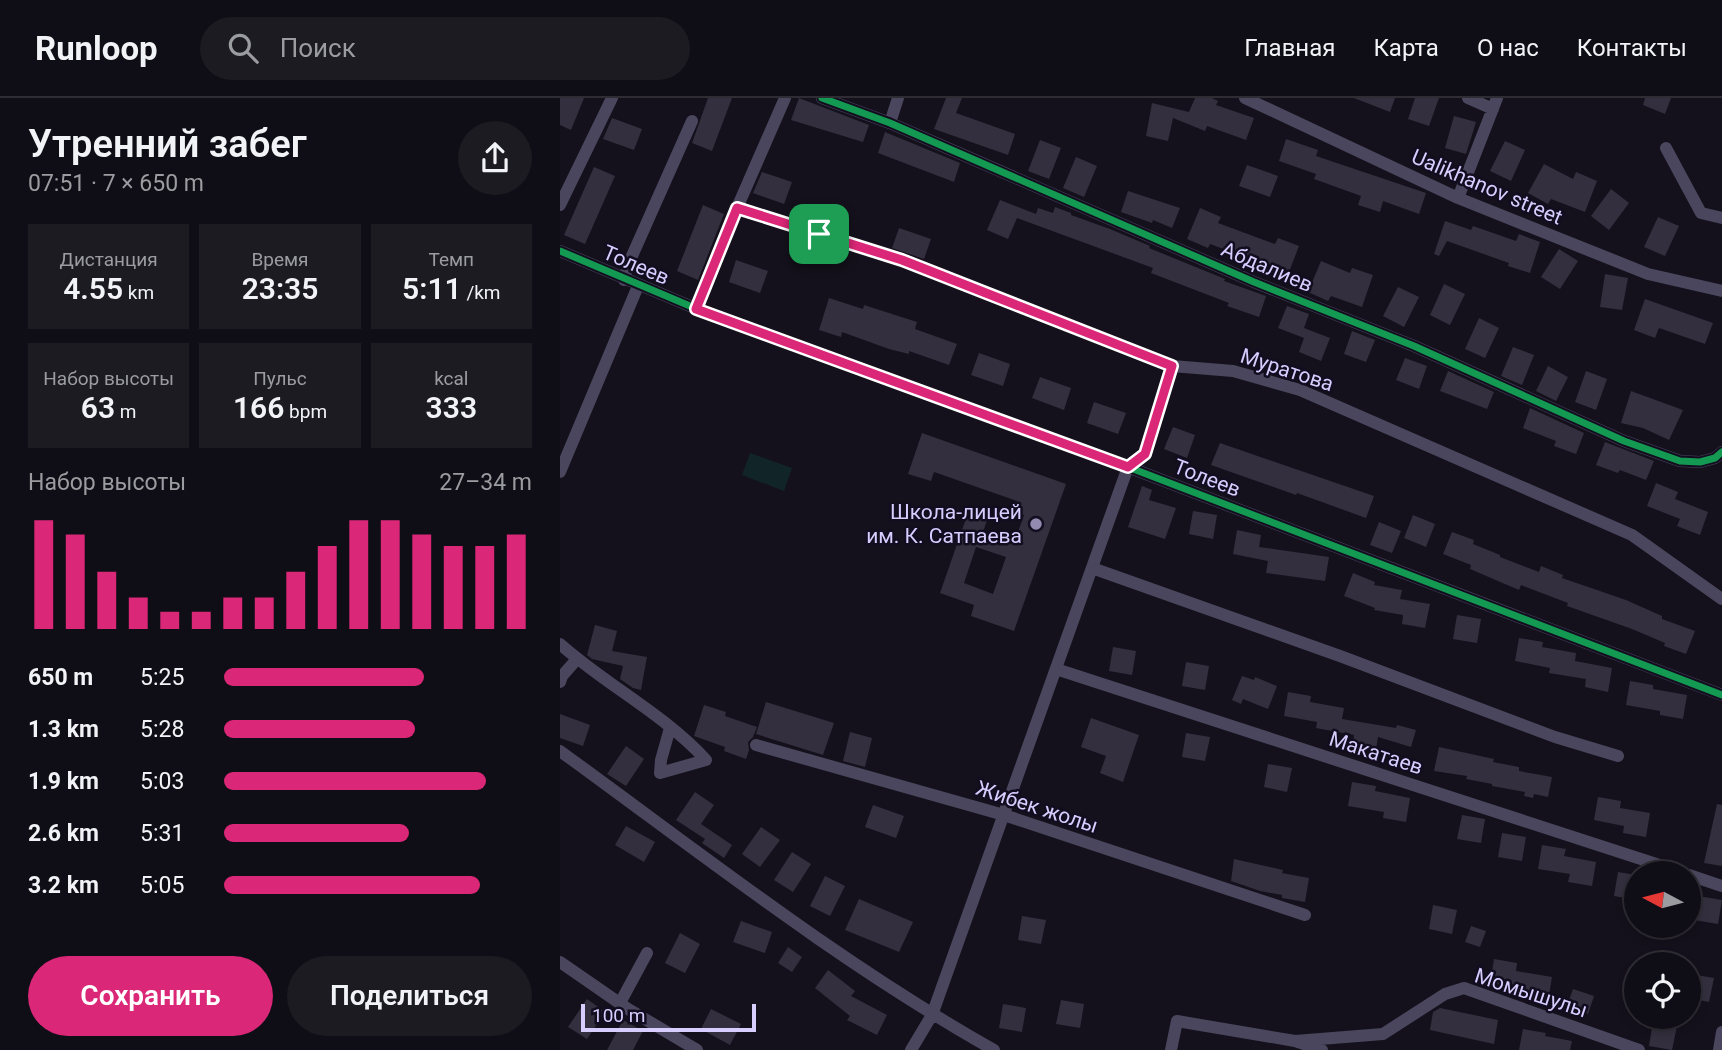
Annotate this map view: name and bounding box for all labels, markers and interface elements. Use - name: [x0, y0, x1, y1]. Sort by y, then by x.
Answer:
- search box: [200, 17, 690, 80]
- text: Runloop: [35, 29, 158, 68]
- icon: search: [224, 29, 262, 67]
- text: Поиск: [280, 33, 356, 63]
- text: Главная: [1244, 34, 1335, 62]
- text: Карта: [1373, 34, 1439, 62]
- text: О нас: [1477, 34, 1539, 62]
- text: Контакты: [1577, 34, 1687, 62]
- button: share: [458, 121, 532, 195]
- text: Утренний забег: [28, 122, 307, 166]
- street label: Ualikhanov street: [1408, 144, 1566, 230]
- text: 07:51 · 7 × 650 m: [28, 170, 204, 197]
- pin: [789, 204, 849, 264]
- icon: arrive: [800, 215, 838, 253]
- street label: Абдалиев: [1218, 237, 1316, 297]
- street label: Толеев: [599, 240, 673, 290]
- text: Дистанция: [60, 248, 158, 271]
- text: Время: [251, 248, 309, 271]
- text: Темп: [429, 248, 474, 271]
- text: 4.55: [63, 271, 123, 306]
- text: 23:35: [242, 271, 318, 306]
- text: 5:11: [402, 271, 462, 306]
- text: km: [123, 281, 154, 304]
- text: /km: [462, 281, 501, 304]
- street label: Муратова: [1237, 344, 1337, 396]
- text: Набор высоты: [43, 367, 174, 390]
- text: Пульс: [253, 367, 307, 390]
- text: kcal: [434, 367, 469, 390]
- text: 63: [81, 390, 115, 425]
- text: 166: [233, 390, 284, 425]
- text: 333: [426, 390, 477, 425]
- text: m: [115, 400, 136, 423]
- text: bpm: [284, 400, 327, 423]
- street label: Толеев: [1170, 454, 1244, 502]
- text: Набор высоты: [28, 469, 186, 496]
- text: 27–34 m: [439, 469, 532, 496]
- place label: Школа-лицей им. К. Сатпаева: [866, 500, 1022, 548]
- marker: Школа-лицей им. К. Сатпаева: [1028, 516, 1044, 532]
- text: 650 m: [28, 664, 93, 691]
- text: 5:25: [140, 664, 184, 691]
- text: 1.3 km: [28, 716, 99, 743]
- text: 5:28: [140, 716, 184, 743]
- street label: Макатаев: [1326, 727, 1426, 779]
- text: 1.9 km: [28, 768, 99, 795]
- text: 5:03: [140, 768, 184, 795]
- street label: Жибек жолы: [973, 776, 1101, 838]
- text: 2.6 km: [28, 820, 99, 847]
- text: 5:31: [140, 820, 184, 847]
- north arrow: [1624, 861, 1701, 938]
- map controls: [1624, 861, 1701, 1029]
- text: 3.2 km: [28, 872, 99, 899]
- text: 5:05: [140, 872, 184, 899]
- button: locate: [1624, 952, 1701, 1029]
- button: Сохранить: [28, 956, 273, 1036]
- button: Поделиться: [287, 956, 532, 1036]
- street label: Момышулы: [1472, 963, 1590, 1023]
- scale bar: [581, 1001, 756, 1033]
- text: 100 m: [592, 1004, 645, 1027]

